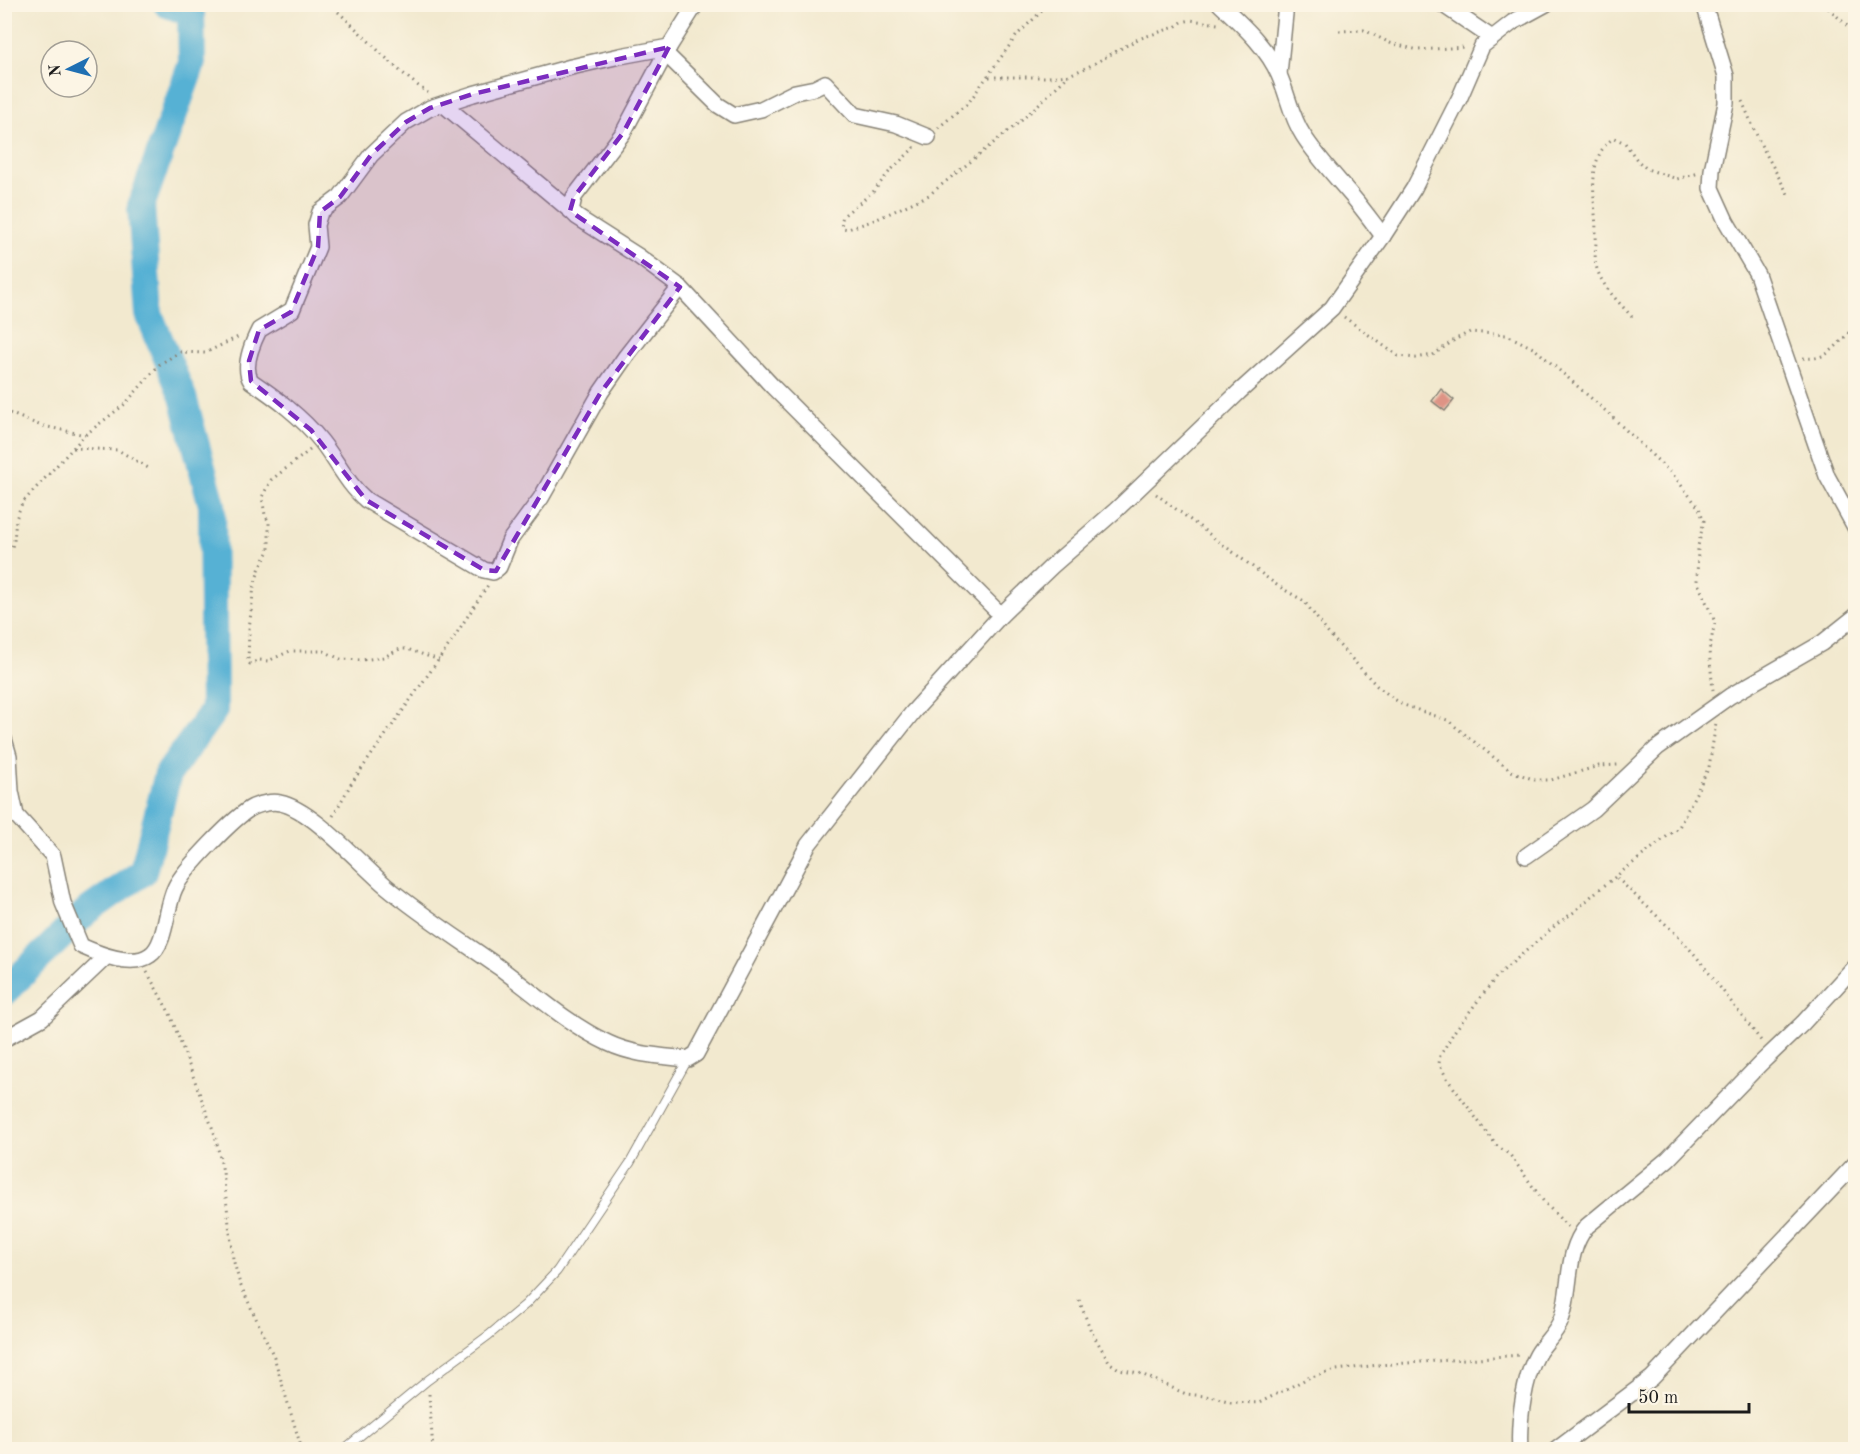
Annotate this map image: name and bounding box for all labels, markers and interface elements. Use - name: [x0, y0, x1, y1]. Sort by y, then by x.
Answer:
- north arrow: [39, 39, 99, 99]
- text: N: [47, 63, 65, 77]
- scale bar: [1629, 1376, 1749, 1414]
- text: 50 m: [1638, 1389, 1678, 1407]

